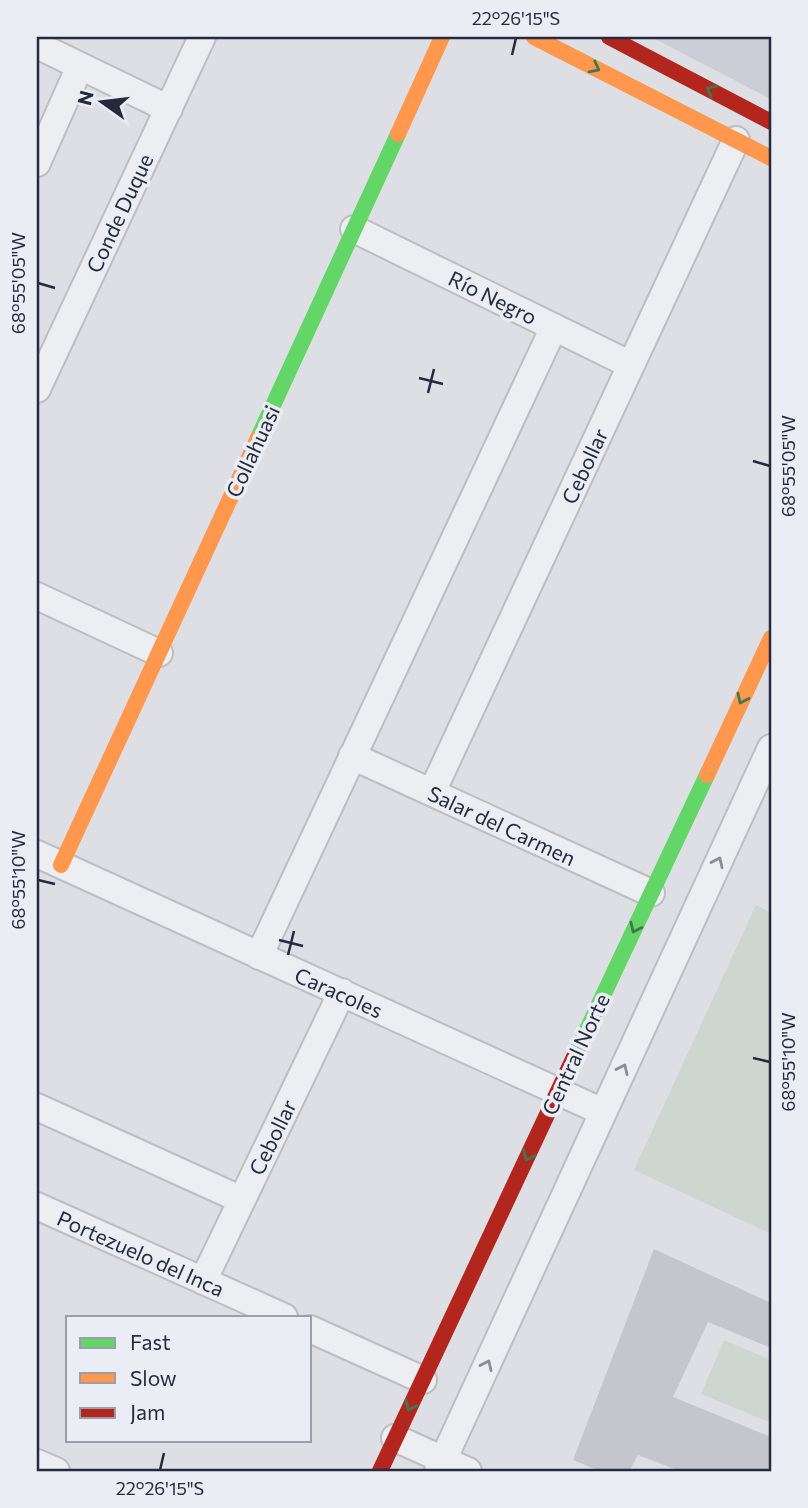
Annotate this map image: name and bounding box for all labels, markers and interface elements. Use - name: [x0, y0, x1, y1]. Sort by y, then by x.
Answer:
- text: 22°26'15"S: [472, 7, 560, 29]
- one-way arrow: [588, 60, 600, 73]
- north arrow: [66, 66, 136, 136]
- one-way arrow: [706, 85, 718, 98]
- text: N: [72, 88, 98, 107]
- street label: Conde Duque: [81, 150, 157, 276]
- text: 68°55'05"W: [7, 232, 29, 334]
- street label: Río Negro: [445, 265, 541, 329]
- street label: Collahuasi: [220, 401, 284, 501]
- text: 68°55'05"W: [777, 415, 799, 517]
- street label: Cebollar: [556, 424, 612, 508]
- one-way arrow: [736, 692, 750, 704]
- street label: Salar del Carmen: [424, 780, 580, 870]
- text: 68°55'10"W: [7, 830, 29, 930]
- one-way arrow: [710, 857, 724, 869]
- one-way arrow: [629, 920, 643, 933]
- street label: Caracoles: [291, 962, 387, 1022]
- street label: Central Norte: [536, 989, 614, 1119]
- text: 68°55'10"W: [777, 1012, 799, 1112]
- one-way arrow: [615, 1064, 629, 1076]
- street label: Cebollar: [243, 1095, 301, 1179]
- one-way arrow: [522, 1148, 536, 1161]
- street label: Portezuelo del Inca: [54, 1205, 228, 1301]
- legend: [66, 1316, 312, 1442]
- text: Fast: [130, 1329, 171, 1354]
- one-way arrow: [479, 1360, 493, 1372]
- text: Slow: [130, 1365, 177, 1390]
- text: Jam: [130, 1399, 165, 1424]
- one-way arrow: [405, 1399, 419, 1411]
- text: 22°26'15"S: [116, 1477, 204, 1499]

